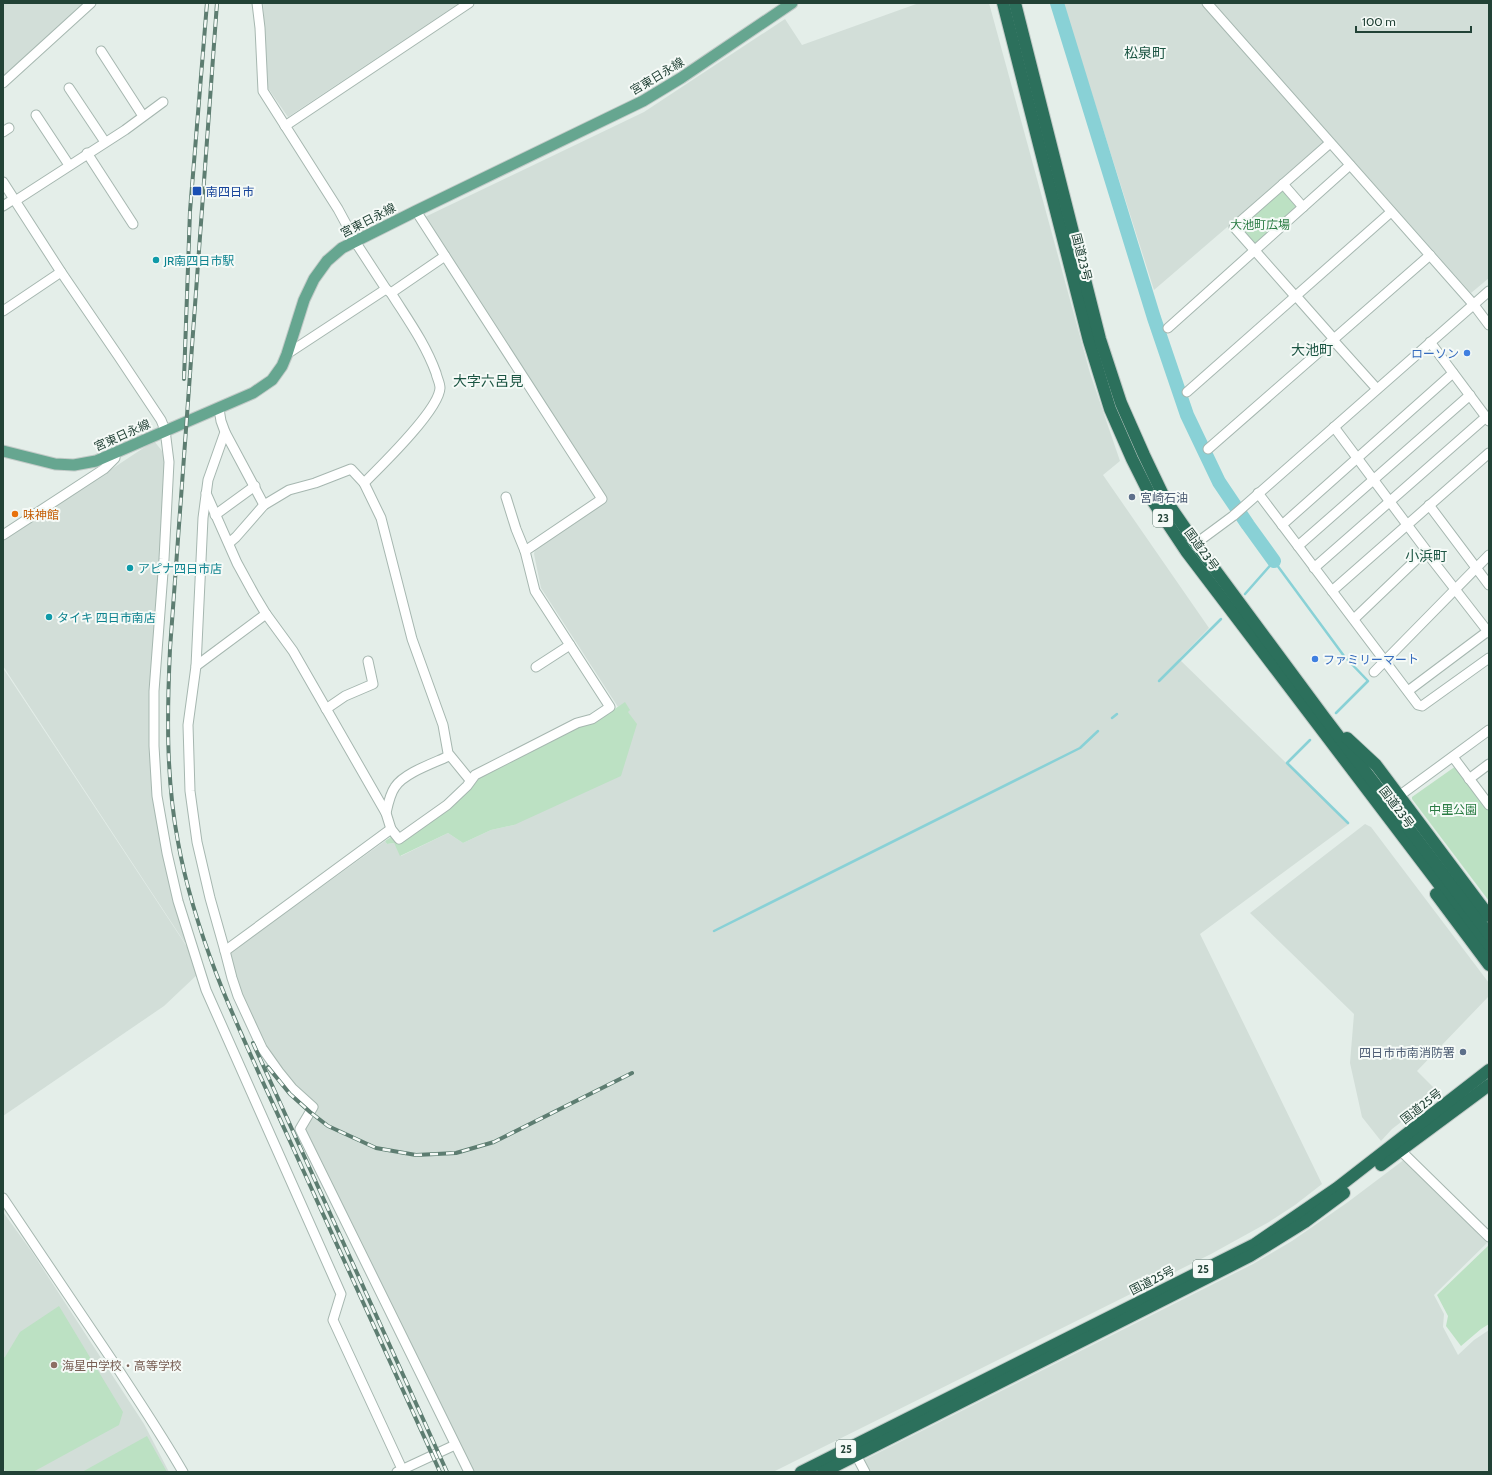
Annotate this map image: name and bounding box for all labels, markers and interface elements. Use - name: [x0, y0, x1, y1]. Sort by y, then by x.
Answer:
- scale bar: [1356, 8, 1471, 34]
- text: 100 m: [1362, 14, 1396, 29]
- district label: 松泉町: [1124, 44, 1166, 62]
- street label: 宮東日永線: [627, 54, 687, 98]
- place label: 南四日市: [206, 184, 254, 199]
- marker: 南四日市: [191, 185, 203, 197]
- street label: 宮東日永線: [338, 200, 398, 240]
- park label: 大池町広場: [1230, 217, 1290, 232]
- street label: 国道23号: [1069, 232, 1095, 282]
- place label: JR南四日市駅: [163, 253, 234, 268]
- marker: JR南四日市駅: [151, 255, 161, 265]
- district label: 大池町: [1291, 341, 1333, 359]
- place label: ローソン: [1411, 346, 1459, 361]
- marker: ローソン: [1462, 348, 1472, 358]
- district label: 大字六呂見: [453, 372, 523, 390]
- street label: 宮東日永線: [92, 416, 152, 454]
- place label: 宮崎石油: [1140, 490, 1188, 505]
- marker: 宮崎石油: [1127, 492, 1137, 502]
- place label: 味神館: [23, 507, 59, 522]
- marker: 味神館: [10, 509, 20, 519]
- road number: 23: [1153, 509, 1173, 527]
- street label: 国道23号: [1182, 525, 1222, 573]
- district label: 小浜町: [1405, 547, 1447, 565]
- place label: アピナ四日市店: [138, 561, 222, 576]
- marker: アピナ四日市店: [125, 563, 135, 573]
- place label: タイキ 四日市南店: [57, 610, 156, 625]
- marker: タイキ 四日市南店: [44, 612, 54, 622]
- place label: ファミリーマート: [1323, 652, 1419, 667]
- marker: ファミリーマート: [1310, 654, 1320, 664]
- street label: 国道23号: [1376, 783, 1418, 831]
- park label: 中里公園: [1429, 802, 1477, 817]
- place label: 四日市市南消防署: [1359, 1045, 1455, 1060]
- marker: 四日市市南消防署: [1458, 1047, 1468, 1057]
- street label: 国道25号: [1397, 1085, 1445, 1127]
- road number: 25: [1193, 1260, 1213, 1278]
- street label: 国道25号: [1127, 1262, 1177, 1298]
- place label: 海星中学校・高等学校: [62, 1358, 182, 1373]
- marker: 海星中学校・高等学校: [49, 1360, 59, 1370]
- road number: 25: [836, 1440, 856, 1458]

